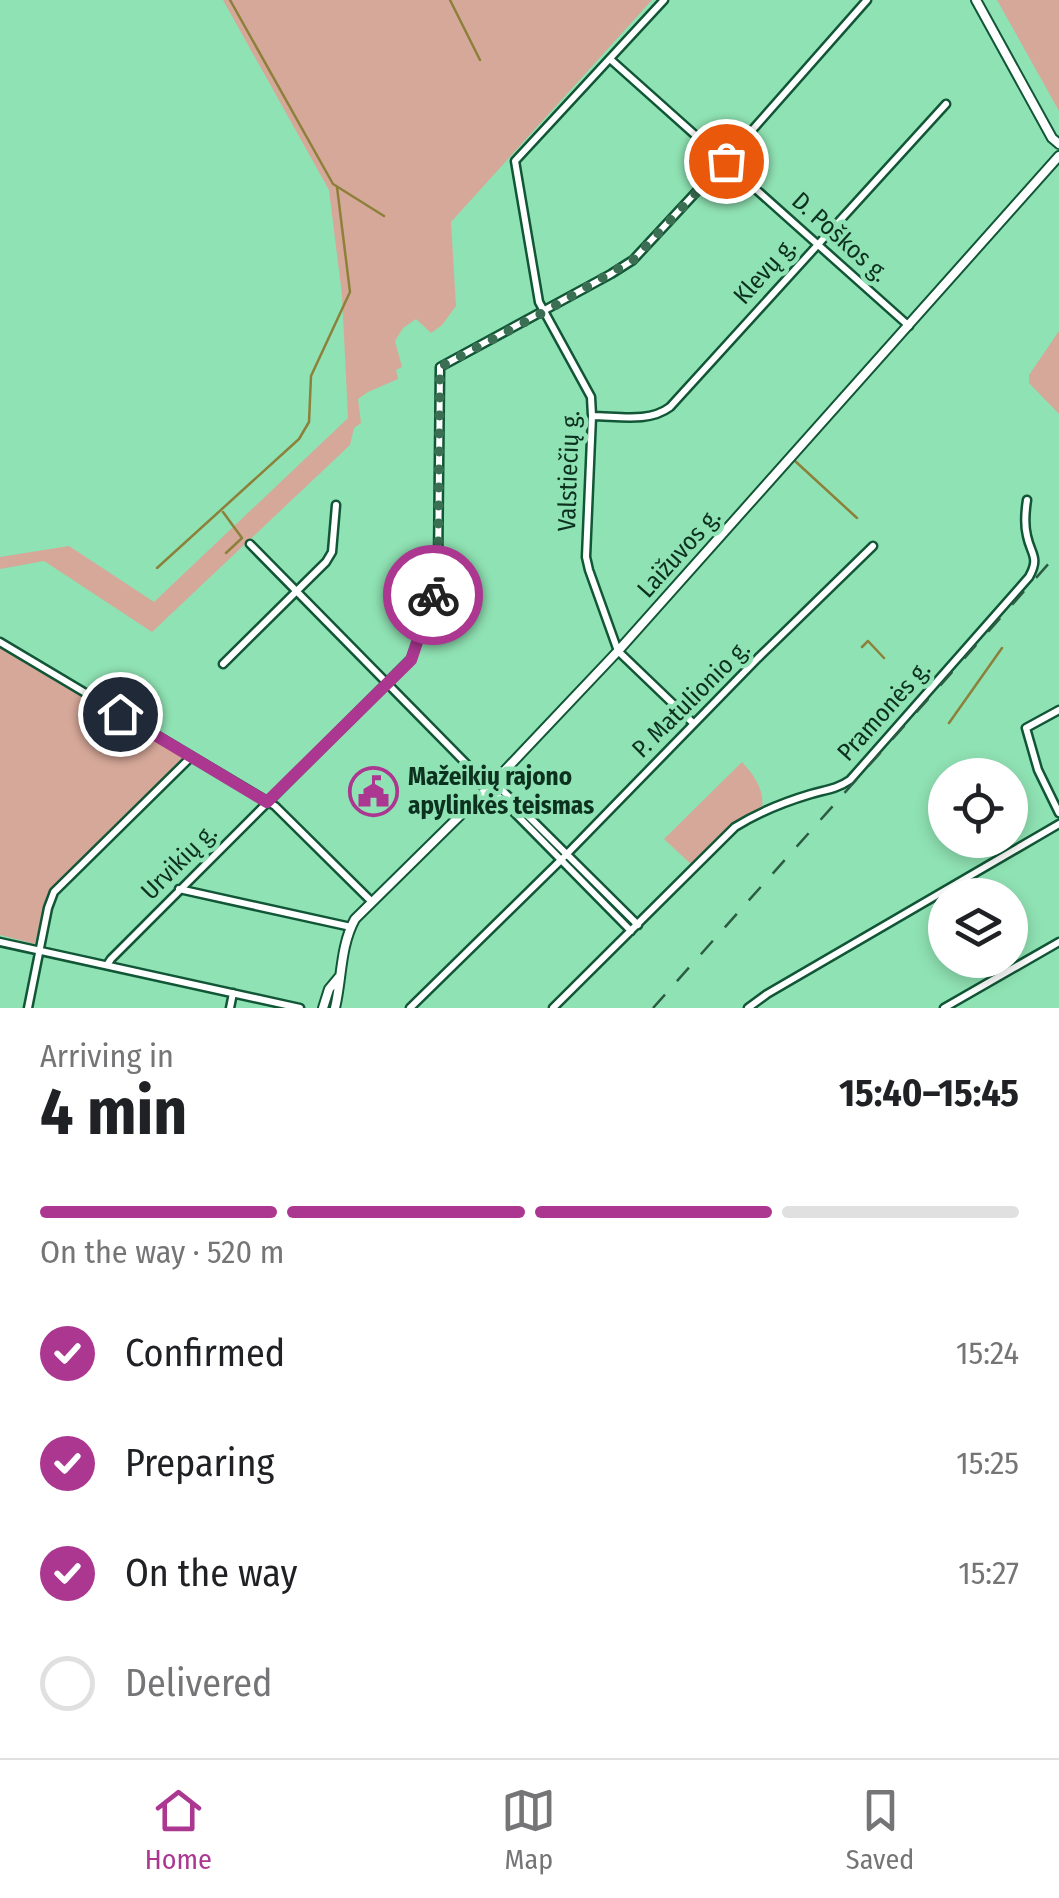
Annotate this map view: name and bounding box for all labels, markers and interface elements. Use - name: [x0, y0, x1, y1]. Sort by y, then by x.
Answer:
- pin: [684, 119, 769, 204]
- icon: bag: [699, 134, 754, 189]
- street label: D. Poškos g.: [786, 186, 894, 288]
- street label: Klevų g.: [727, 232, 803, 310]
- street label: Valstiečių g.: [552, 410, 586, 532]
- street label: Laižuvos g.: [631, 502, 727, 604]
- courier: [383, 545, 483, 645]
- icon: bike: [406, 568, 461, 623]
- street label: P. Matulionio g.: [626, 634, 756, 764]
- street label: Pramonės g.: [831, 655, 937, 767]
- pin: [78, 672, 163, 757]
- icon: home: [93, 687, 148, 742]
- map controls: [928, 758, 1028, 978]
- button: locate: [928, 758, 1028, 858]
- place label: Mažeikių rajono apylinkės teismas: [408, 762, 594, 821]
- public building icon: Mažeikių rajono apylinkės teismas: [347, 765, 399, 817]
- street label: Urvikių g.: [135, 818, 223, 906]
- button: layers: [928, 878, 1028, 978]
- text: Arriving in: [40, 1037, 174, 1075]
- text: 15:40–15:45: [839, 1070, 1019, 1116]
- text: 4 min: [40, 1073, 187, 1151]
- text: On the way · 520 m: [40, 1233, 284, 1271]
- icon: check: [40, 1326, 95, 1381]
- text: Confirmed: [125, 1330, 285, 1376]
- text: 15:24: [956, 1334, 1019, 1372]
- icon: check: [40, 1436, 95, 1491]
- text: Preparing: [125, 1440, 274, 1486]
- text: 15:25: [956, 1444, 1019, 1482]
- icon: check: [40, 1546, 95, 1601]
- text: On the way: [125, 1550, 297, 1596]
- text: 15:27: [958, 1554, 1019, 1592]
- text: Delivered: [125, 1660, 272, 1706]
- tab: Home: [145, 1783, 212, 1876]
- tab: Map: [501, 1783, 556, 1876]
- tab: Saved: [846, 1783, 914, 1876]

